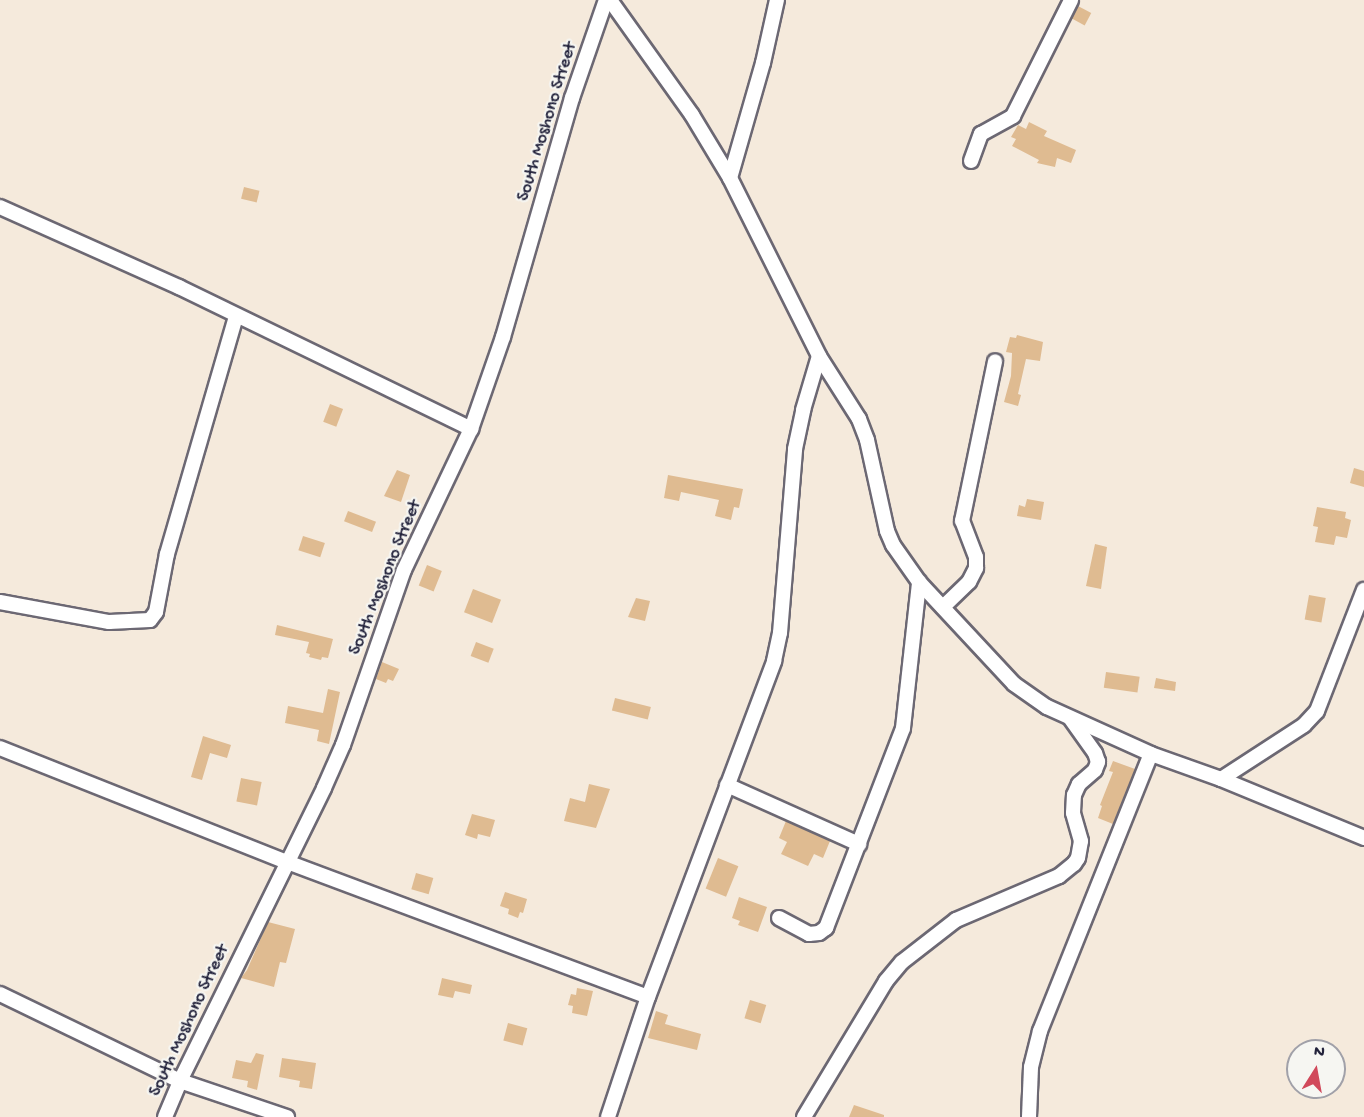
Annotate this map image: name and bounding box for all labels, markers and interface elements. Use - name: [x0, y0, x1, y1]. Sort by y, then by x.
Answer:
- street label: South Moshono Street: [514, 40, 582, 204]
- street label: South Moshono Street: [345, 497, 427, 659]
- street label: South Moshono Street: [145, 942, 235, 1100]
- north arrow: [1286, 1039, 1346, 1099]
- text: N: [1312, 1042, 1326, 1063]

